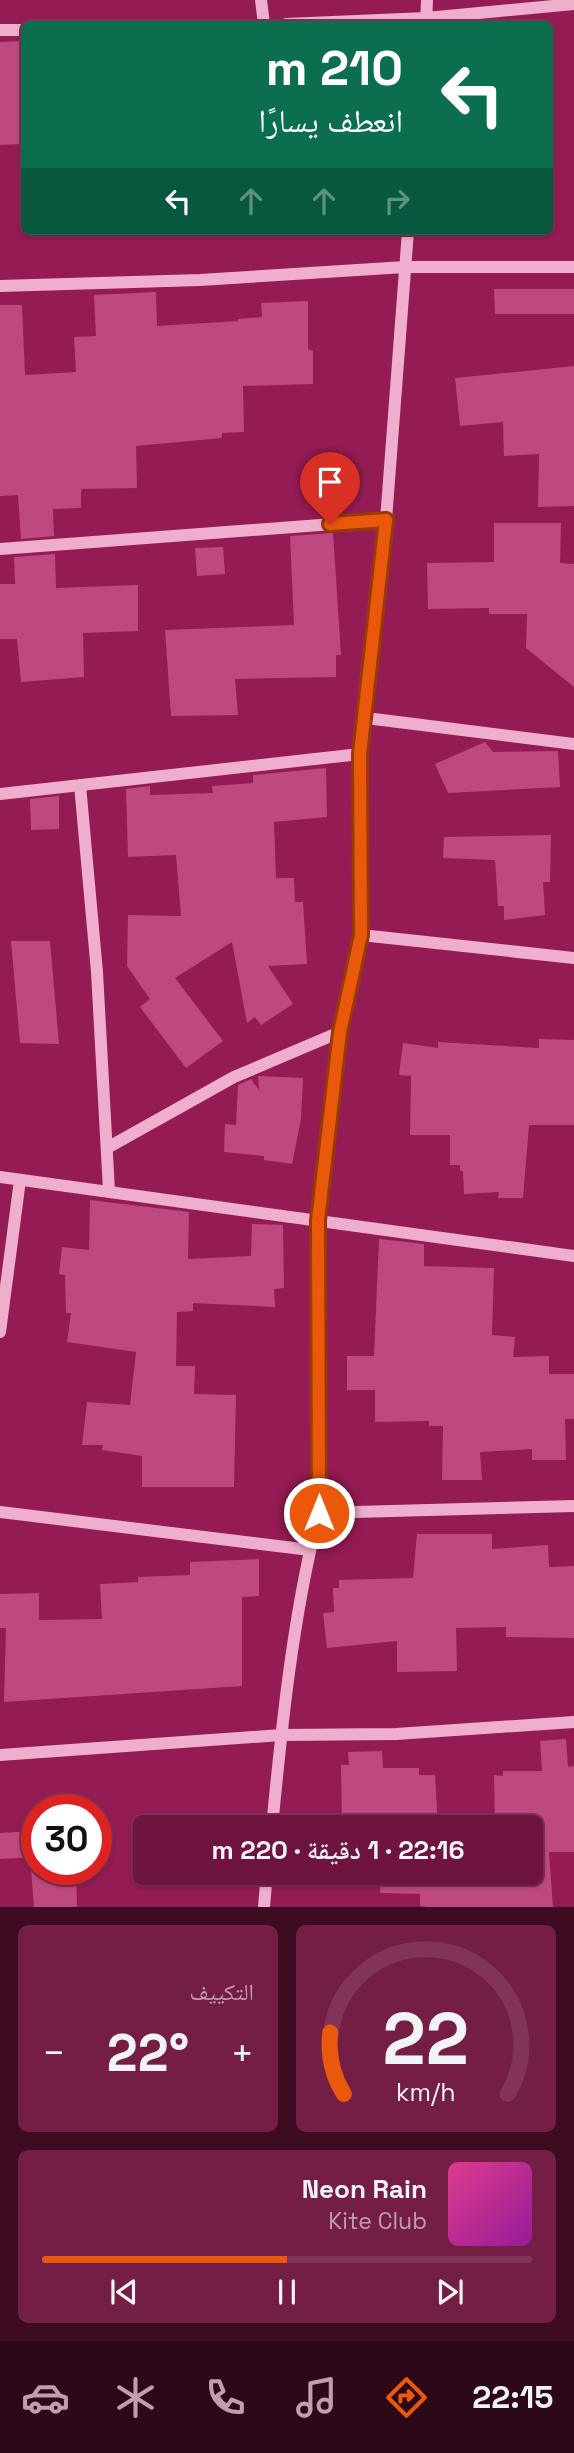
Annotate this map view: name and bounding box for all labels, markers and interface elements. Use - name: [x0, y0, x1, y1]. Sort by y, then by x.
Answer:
- text: 210 m: [266, 37, 403, 99]
- icon: left: [427, 49, 518, 140]
- text: انعطف يسارًا: [259, 101, 403, 141]
- icon: left: [159, 182, 197, 220]
- icon: ahead: [232, 182, 270, 220]
- icon: ahead: [305, 182, 343, 220]
- icon: right: [378, 182, 416, 220]
- pin: [300, 452, 360, 524]
- icon: arrive: [311, 463, 349, 501]
- position arrow: [282, 1476, 356, 1550]
- speed limit sign: 30: [21, 1794, 112, 1885]
- text: 22:16 · 1 دقيقة · 220 m: [211, 1833, 465, 1867]
- text: التكييف: [189, 1977, 254, 2007]
- text: 22: [383, 1993, 469, 2086]
- text: 22°: [107, 2020, 189, 2086]
- text: −: [42, 2029, 66, 2077]
- text: +: [230, 2029, 254, 2077]
- text: km/h: [396, 2076, 456, 2108]
- text: Neon Rain: [302, 2172, 427, 2206]
- text: Kite Club: [328, 2206, 427, 2236]
- icon: previous: [105, 2273, 143, 2311]
- icon: pause: [268, 2273, 306, 2311]
- icon: next: [431, 2273, 469, 2311]
- icon: car: [21, 2373, 70, 2422]
- icon: climate: [111, 2373, 160, 2422]
- icon: phone: [201, 2373, 250, 2422]
- icon: music: [292, 2373, 341, 2422]
- icon: directions: [382, 2373, 431, 2422]
- text: 22:15: [472, 2377, 553, 2417]

